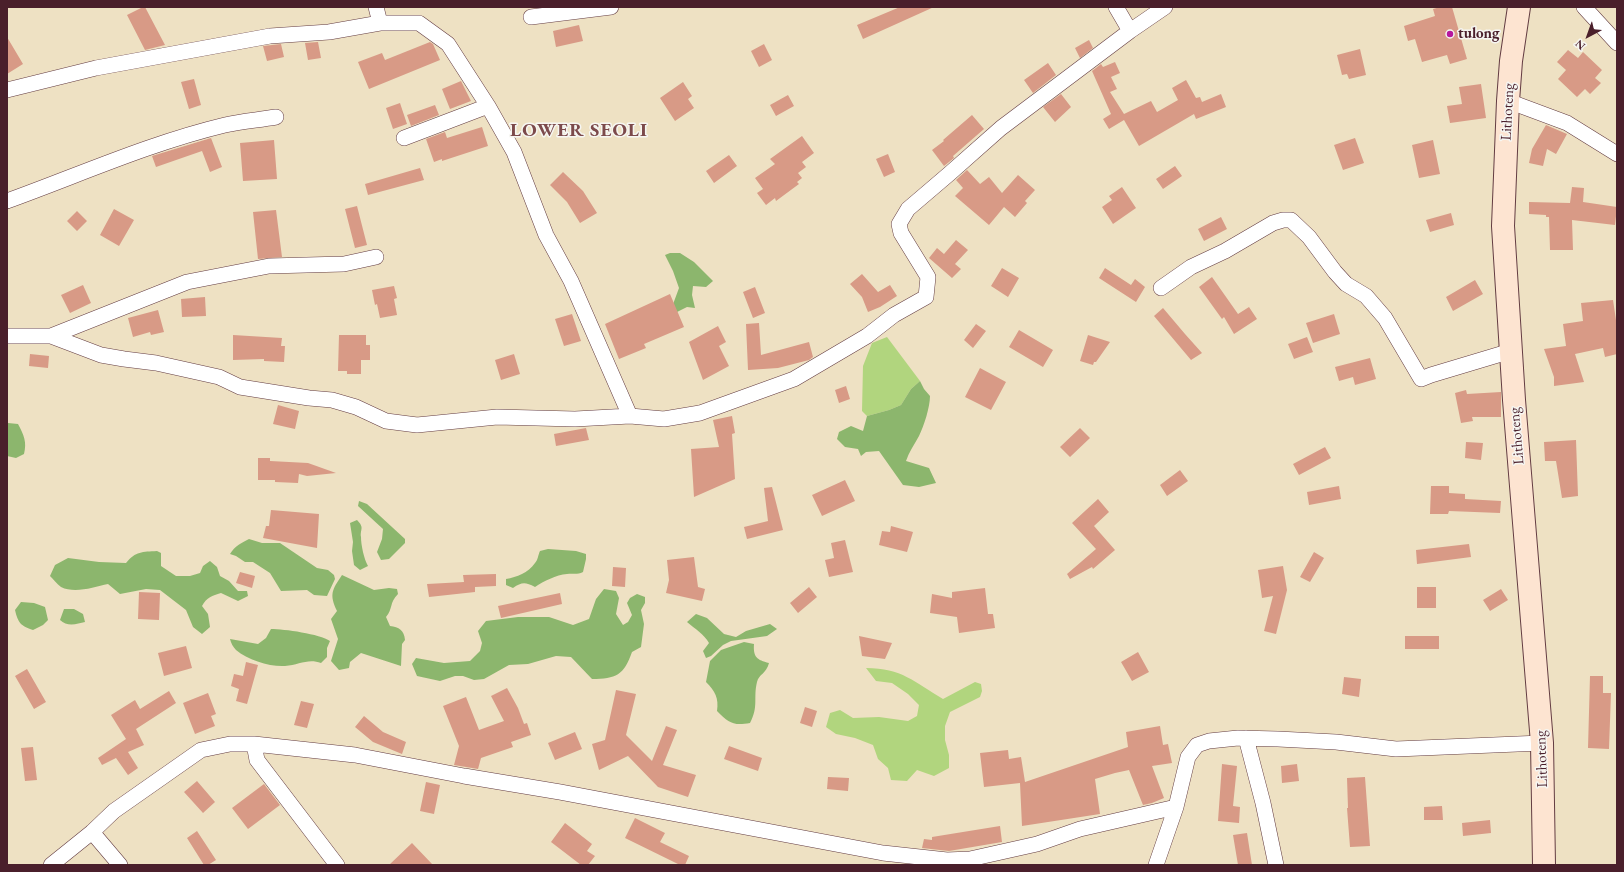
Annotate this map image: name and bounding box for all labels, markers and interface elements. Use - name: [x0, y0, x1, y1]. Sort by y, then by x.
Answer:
- north arrow: [1568, 16, 1608, 56]
- place label: tulong: [1458, 25, 1499, 43]
- marker: tulong: [1445, 29, 1455, 39]
- text: N: [1572, 37, 1588, 53]
- street label: Lithoteng: [1498, 83, 1518, 141]
- district label: LOWER SEOLI: [510, 120, 648, 142]
- street label: Lithoteng: [1506, 407, 1528, 465]
- street label: Lithoteng: [1532, 730, 1552, 788]

